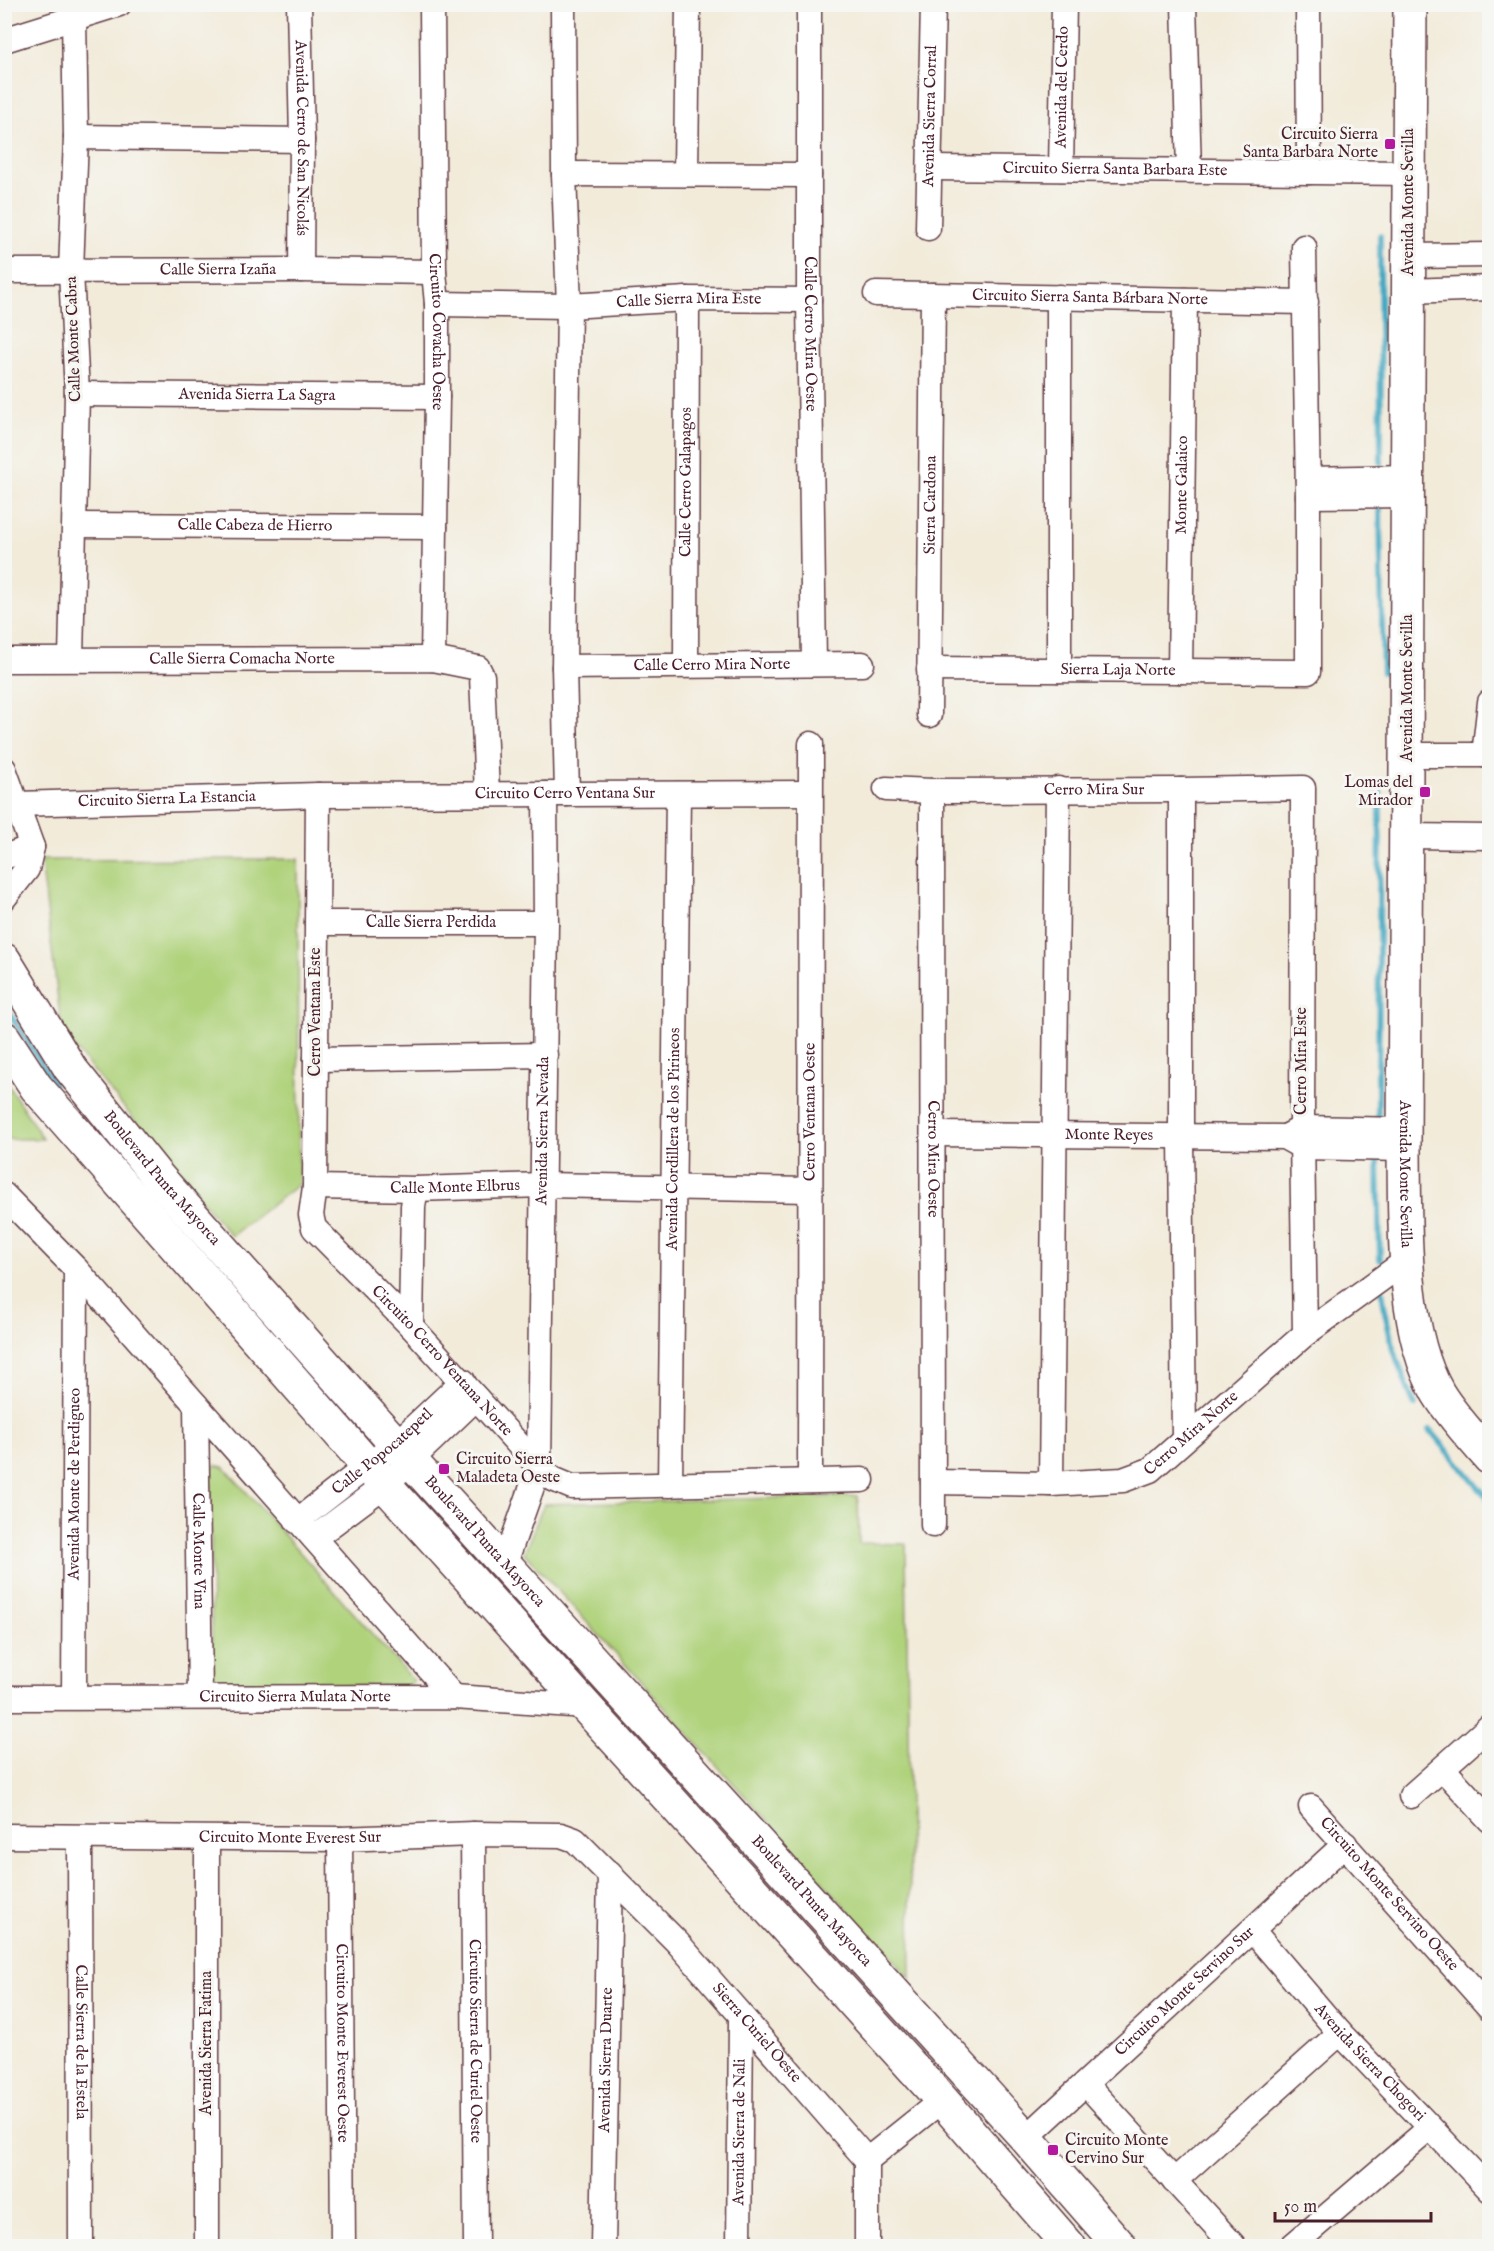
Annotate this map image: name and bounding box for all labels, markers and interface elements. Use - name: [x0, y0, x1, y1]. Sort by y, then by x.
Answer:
- street label: Avenida del Cerdo: [1051, 25, 1074, 149]
- street label: Avenida Cerro de San Nicolás: [290, 39, 312, 236]
- street label: Avenida Sierra Corral: [919, 44, 942, 188]
- place label: Circuito Sierra Santa Barbara Norte: [1243, 125, 1378, 163]
- street label: Avenida Monte Sevilla: [1399, 128, 1419, 277]
- marker: Circuito Sierra Santa Barbara Norte: [1383, 137, 1397, 151]
- street label: Circuito Sierra Santa Barbara Este: [1003, 159, 1227, 181]
- street label: Circuito Covacha Oeste: [424, 253, 447, 411]
- street label: Calle Cerro Mira Oeste: [799, 256, 821, 412]
- street label: Calle Sierra Izaña: [160, 260, 276, 280]
- street label: Calle Monte Cabra: [62, 276, 86, 402]
- street label: Circuito Sierra Santa Bárbara Norte: [972, 286, 1208, 310]
- street label: Calle Sierra Mira Este: [616, 289, 761, 313]
- street label: Avenida Sierra La Sagra: [177, 385, 336, 406]
- street label: Calle Cerro Galapagos: [676, 407, 697, 557]
- street label: Monte Galaico: [1172, 435, 1193, 535]
- street label: Sierra Cardona: [921, 455, 941, 554]
- street label: Calle Cabeza de Hierro: [177, 516, 333, 536]
- street label: Avenida Monte Sevilla: [1398, 614, 1418, 763]
- street label: Calle Sierra Comacha Norte: [149, 649, 335, 670]
- street label: Calle Cerro Mira Norte: [633, 655, 791, 676]
- street label: Sierra Laja Norte: [1060, 660, 1176, 681]
- place label: Lomas del Mirador: [1344, 773, 1414, 811]
- street label: Cerro Mira Sur: [1044, 780, 1144, 801]
- street label: Circuito Cerro Ventana Sur: [475, 784, 655, 804]
- marker: Lomas del Mirador: [1418, 785, 1432, 799]
- street label: Circuito Sierra La Estancia: [78, 787, 256, 812]
- street label: Calle Sierra Perdida: [366, 913, 496, 933]
- street label: Cerro Ventana Este: [306, 948, 326, 1077]
- street label: Cerro Mira Este: [1292, 1007, 1312, 1115]
- street label: Avenida Cordillera de los Pirineos: [663, 1027, 685, 1252]
- street label: Cerro Ventana Oeste: [800, 1043, 821, 1181]
- street label: Avenida Sierra Nevada: [532, 1056, 554, 1206]
- street label: Avenida Monte Sevilla: [1394, 1099, 1416, 1248]
- street label: Cerro Mira Oeste: [922, 1100, 943, 1218]
- street label: Boulevard Punta Mayorca: [99, 1107, 224, 1250]
- street label: Monte Reyes: [1065, 1125, 1154, 1146]
- street label: Calle Monte Elbrus: [390, 1176, 521, 1199]
- street label: Circuito Cerro Ventana Norte: [367, 1281, 516, 1441]
- street label: Avenida Monte de Perdigueo: [65, 1387, 85, 1581]
- street label: Cerro Mira Norte: [1140, 1387, 1243, 1480]
- street label: Calle Popocatepetl: [328, 1404, 438, 1500]
- place label: Circuito Sierra Maladeta Oeste: [456, 1450, 560, 1488]
- marker: Circuito Sierra Maladeta Oeste: [437, 1462, 451, 1476]
- street label: Boulevard Punta Mayorca: [419, 1472, 549, 1612]
- street label: Calle Monte Vina: [187, 1493, 209, 1609]
- street label: Circuito Sierra Mulata Norte: [199, 1687, 391, 1708]
- street label: Circuito Monte Servino Oeste: [1315, 1813, 1463, 1975]
- street label: Circuito Monte Everest Sur: [199, 1827, 382, 1849]
- street label: Boulevard Punta Mayorca: [746, 1832, 876, 1971]
- street label: Circuito Monte Servino Sur: [1111, 1922, 1259, 2061]
- street label: Circuito Sierra de Curiel Oeste: [464, 1939, 485, 2143]
- street label: Circuito Monte Everest Oeste: [331, 1943, 352, 2143]
- street label: Calle Sierra de la Estela: [70, 1965, 91, 2120]
- street label: Avenida Sierra Fatima: [197, 1971, 217, 2116]
- street label: Sierra Curiel Oeste: [707, 1979, 805, 2087]
- street label: Avenida Sierra Duarte: [595, 1987, 618, 2134]
- street label: Avenida Sierra Chogori: [1309, 1999, 1430, 2126]
- street label: Avenida Sierra de Nali: [729, 2058, 751, 2207]
- place label: Circuito Monte Cervino Sur: [1065, 2131, 1168, 2169]
- marker: Circuito Monte Cervino Sur: [1046, 2143, 1060, 2157]
- scale bar: [1275, 2185, 1431, 2223]
- text: 50 m: [1284, 2196, 1317, 2219]

